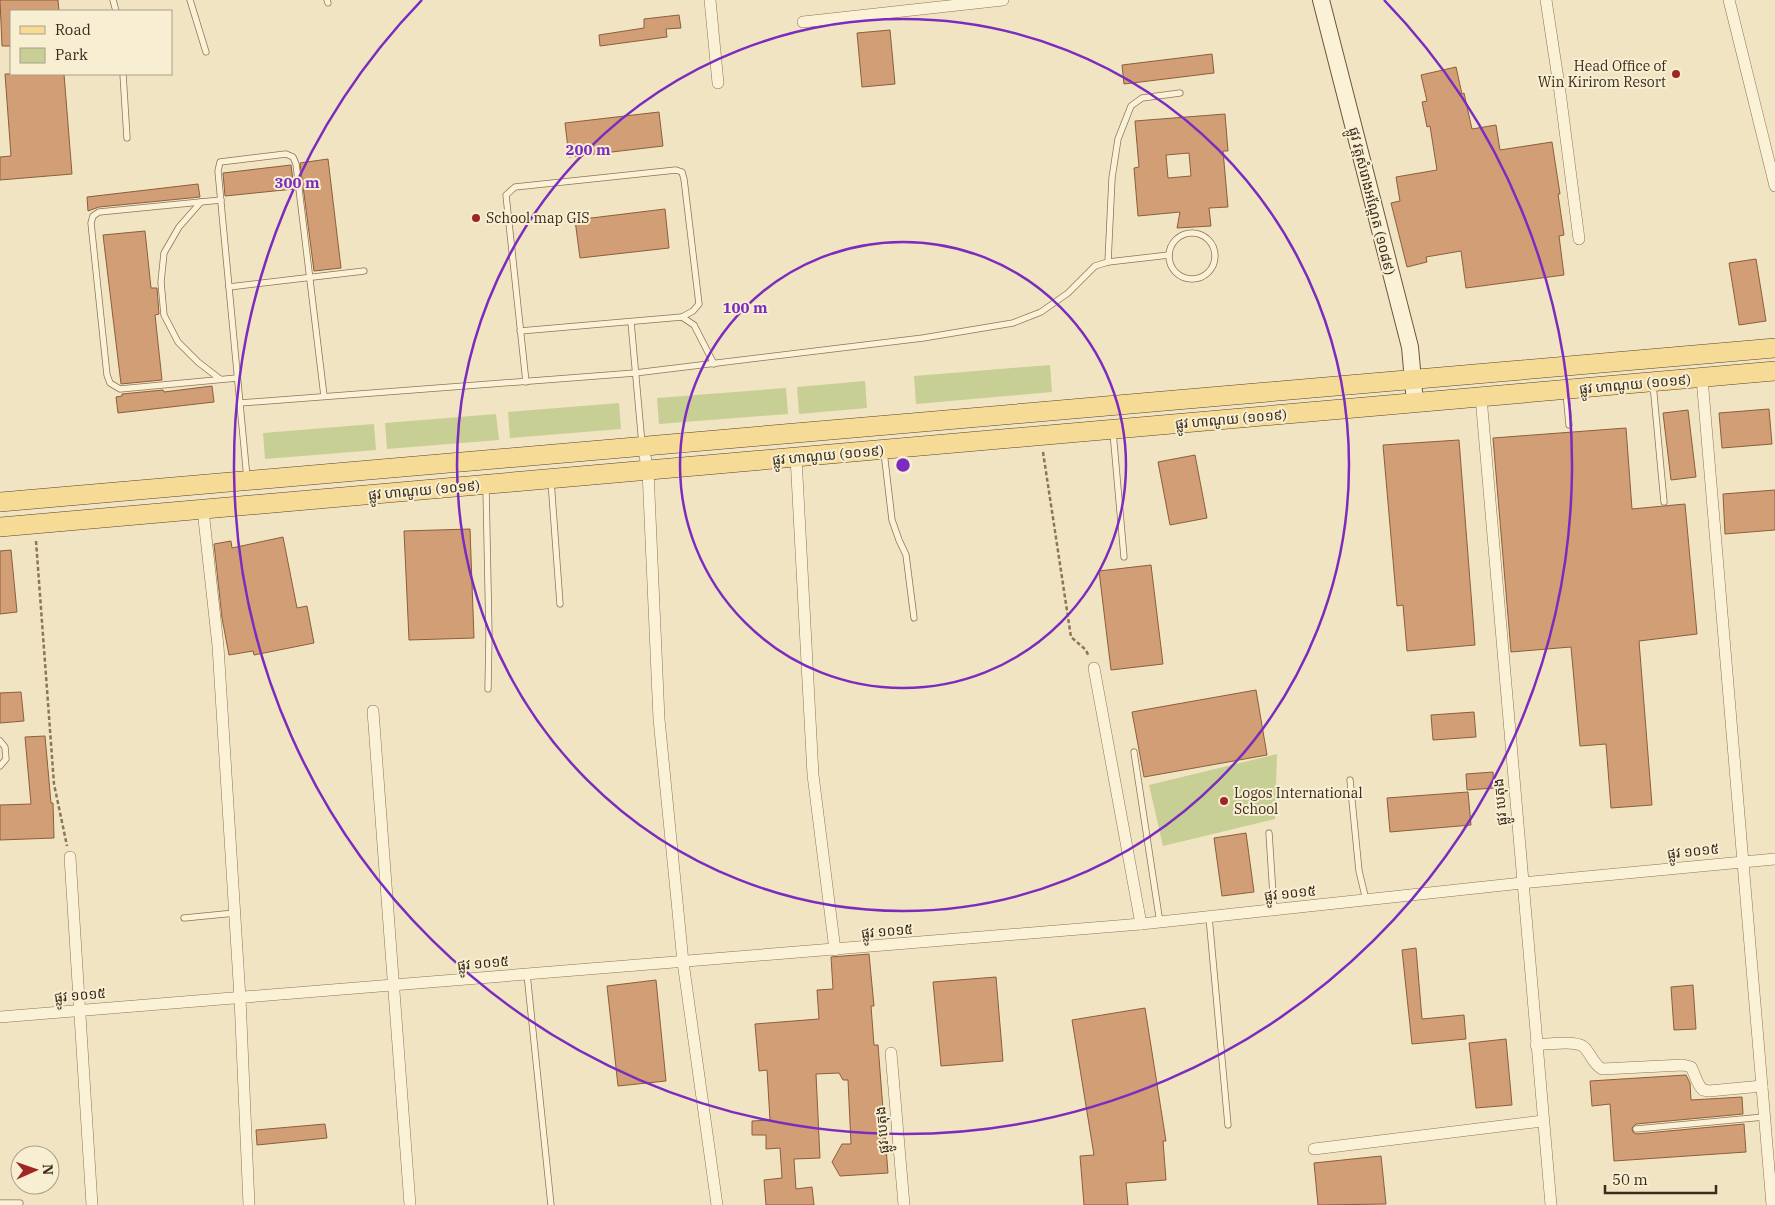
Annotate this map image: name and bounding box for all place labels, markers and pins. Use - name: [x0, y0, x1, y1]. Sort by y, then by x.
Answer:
- place label: Head Office of Win Kirirom Resort: [1538, 57, 1667, 91]
- marker: Head Office of Win Kirirom Resort: [1670, 68, 1682, 80]
- place label: School map GIS: [486, 209, 590, 227]
- marker: School map GIS: [470, 212, 482, 224]
- centre of rings: [894, 456, 912, 474]
- place label: Logos International School: [1234, 784, 1363, 818]
- marker: Logos International School: [1218, 795, 1230, 807]

